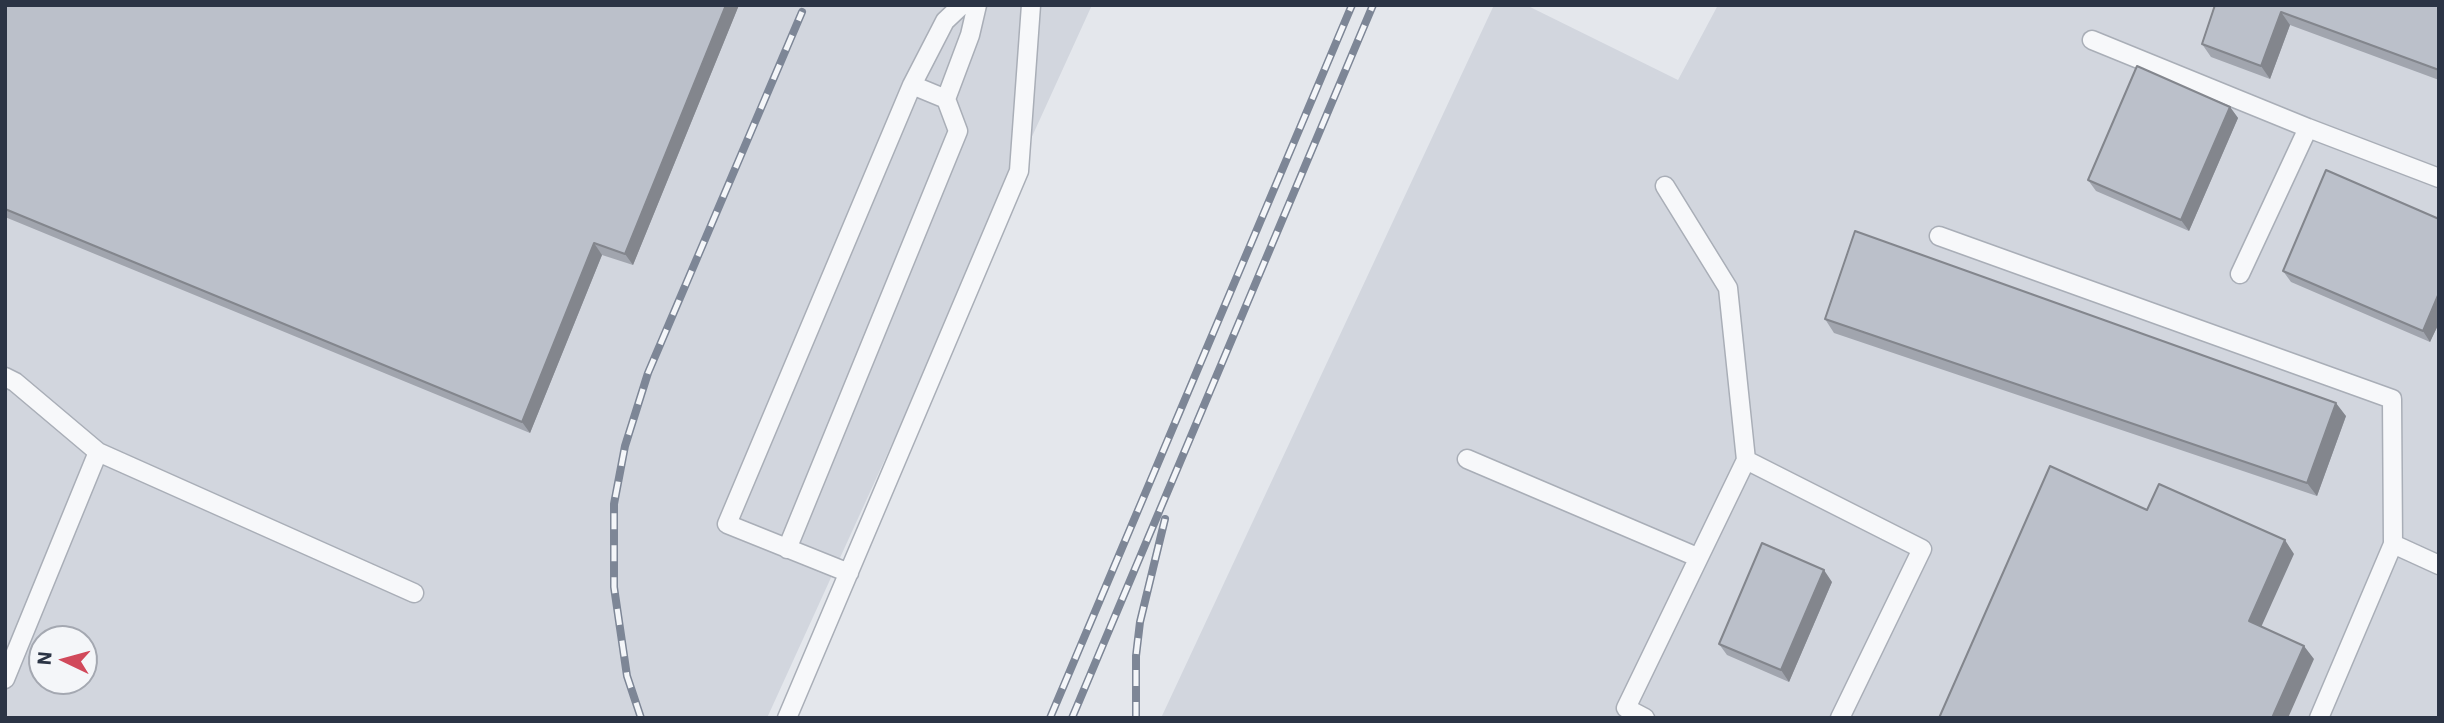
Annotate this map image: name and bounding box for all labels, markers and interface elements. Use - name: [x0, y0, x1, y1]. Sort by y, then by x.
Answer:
- north arrow: [28, 625, 98, 695]
- text: N: [32, 650, 57, 666]

